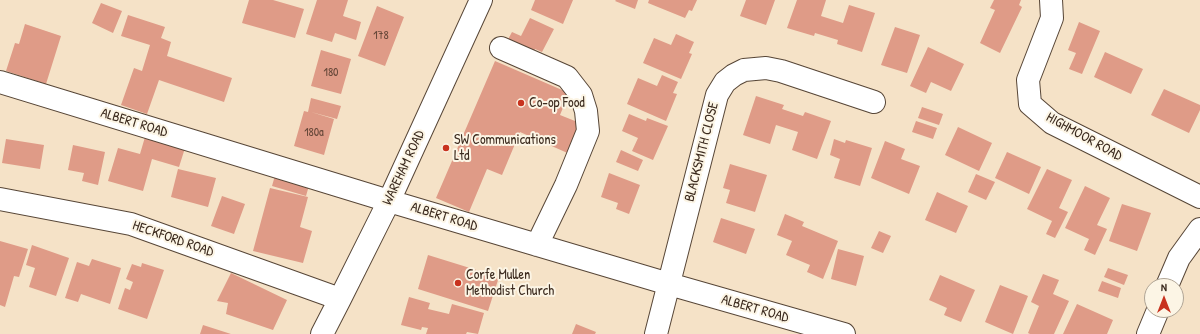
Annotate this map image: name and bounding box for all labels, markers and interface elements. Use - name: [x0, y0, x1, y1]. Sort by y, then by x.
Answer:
- house number: 178: [373, 29, 389, 43]
- house number: 180: [324, 66, 338, 80]
- place label: Co-op Food: [529, 95, 585, 111]
- marker: Co-op Food: [516, 98, 526, 108]
- street label: BLACKSMITH CLOSE: [682, 101, 722, 203]
- street label: ALBERT ROAD: [99, 105, 169, 141]
- street label: HIGHMOOR ROAD: [1043, 109, 1125, 165]
- house number: 180a: [304, 126, 324, 140]
- street label: WAREHAM ROAD: [379, 128, 429, 208]
- place label: SW Communications Ltd: [454, 132, 556, 164]
- marker: SW Communications Ltd: [441, 143, 451, 153]
- street label: ALBERT ROAD: [409, 199, 479, 235]
- street label: HECKFORD ROAD: [130, 217, 216, 261]
- place label: Corfe Mullen Methodist Church: [466, 267, 554, 300]
- marker: Corfe Mullen Methodist Church: [453, 278, 463, 288]
- north arrow: [1144, 278, 1184, 318]
- text: N: [1161, 280, 1167, 294]
- street label: ALBERT ROAD: [719, 291, 791, 327]

